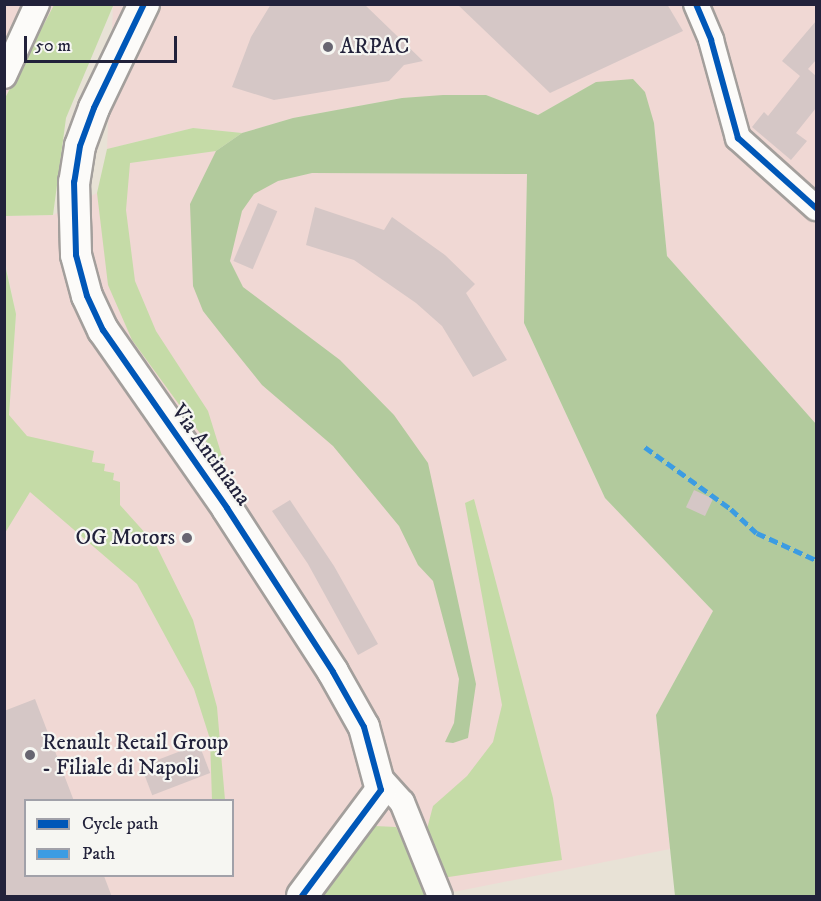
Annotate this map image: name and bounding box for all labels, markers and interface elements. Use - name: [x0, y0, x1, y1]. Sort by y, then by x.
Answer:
- scale bar: [27, 24, 180, 62]
- place label: ARPAC: [340, 34, 409, 60]
- text: 50 m: [35, 35, 71, 57]
- marker: ARPAC: [321, 40, 335, 54]
- street label: Via Antiniana: [165, 399, 257, 511]
- place label: OG Motors: [76, 525, 175, 551]
- marker: OG Motors: [180, 531, 194, 545]
- place label: Renault Retail Group - Filiale di Napoli: [42, 729, 228, 780]
- marker: Renault Retail Group - Filiale di Napoli: [23, 748, 37, 762]
- legend: [24, 799, 234, 877]
- text: Cycle path: [82, 813, 159, 835]
- text: Path: [82, 843, 115, 865]

